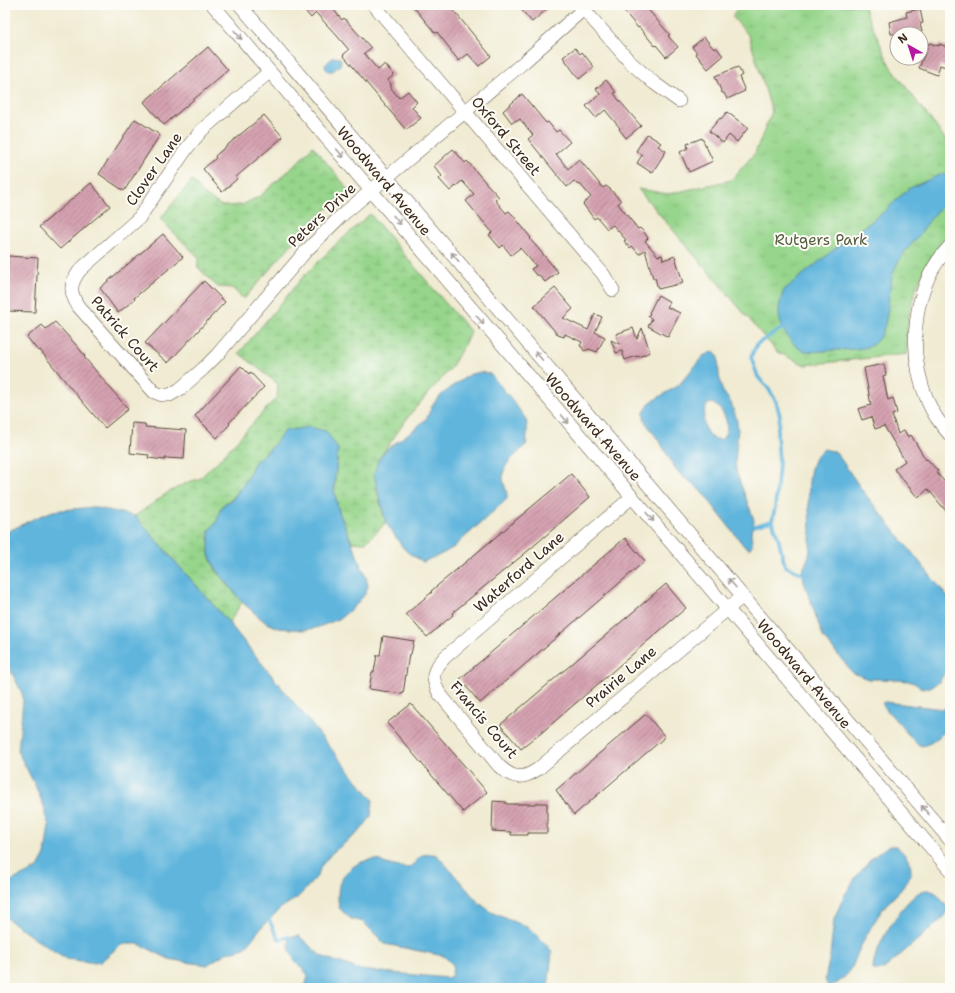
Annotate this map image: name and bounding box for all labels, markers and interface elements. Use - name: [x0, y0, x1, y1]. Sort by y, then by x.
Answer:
- north arrow: [889, 26, 929, 66]
- one-way arrow: [234, 29, 243, 40]
- text: N: [895, 30, 911, 47]
- street label: Oxford Street: [467, 92, 545, 180]
- street label: Woodward Avenue: [332, 122, 436, 240]
- street label: Clover Lane: [121, 128, 187, 210]
- one-way arrow: [335, 148, 344, 158]
- street label: Peters Drive: [284, 178, 360, 252]
- one-way arrow: [392, 215, 401, 226]
- park label: Rutgers Park: [774, 230, 868, 250]
- one-way arrow: [450, 251, 459, 262]
- street label: Patrick Court: [86, 292, 164, 376]
- one-way arrow: [476, 315, 485, 325]
- one-way arrow: [535, 351, 544, 361]
- street label: Woodward Avenue: [540, 369, 646, 485]
- one-way arrow: [560, 413, 569, 424]
- one-way arrow: [645, 512, 654, 523]
- street label: Waterford Lane: [469, 527, 569, 617]
- one-way arrow: [727, 578, 736, 588]
- street label: Woodward Avenue: [752, 615, 856, 733]
- street label: Prairie Lane: [581, 641, 661, 713]
- street label: Francis Court: [446, 677, 522, 763]
- one-way arrow: [920, 805, 929, 815]

